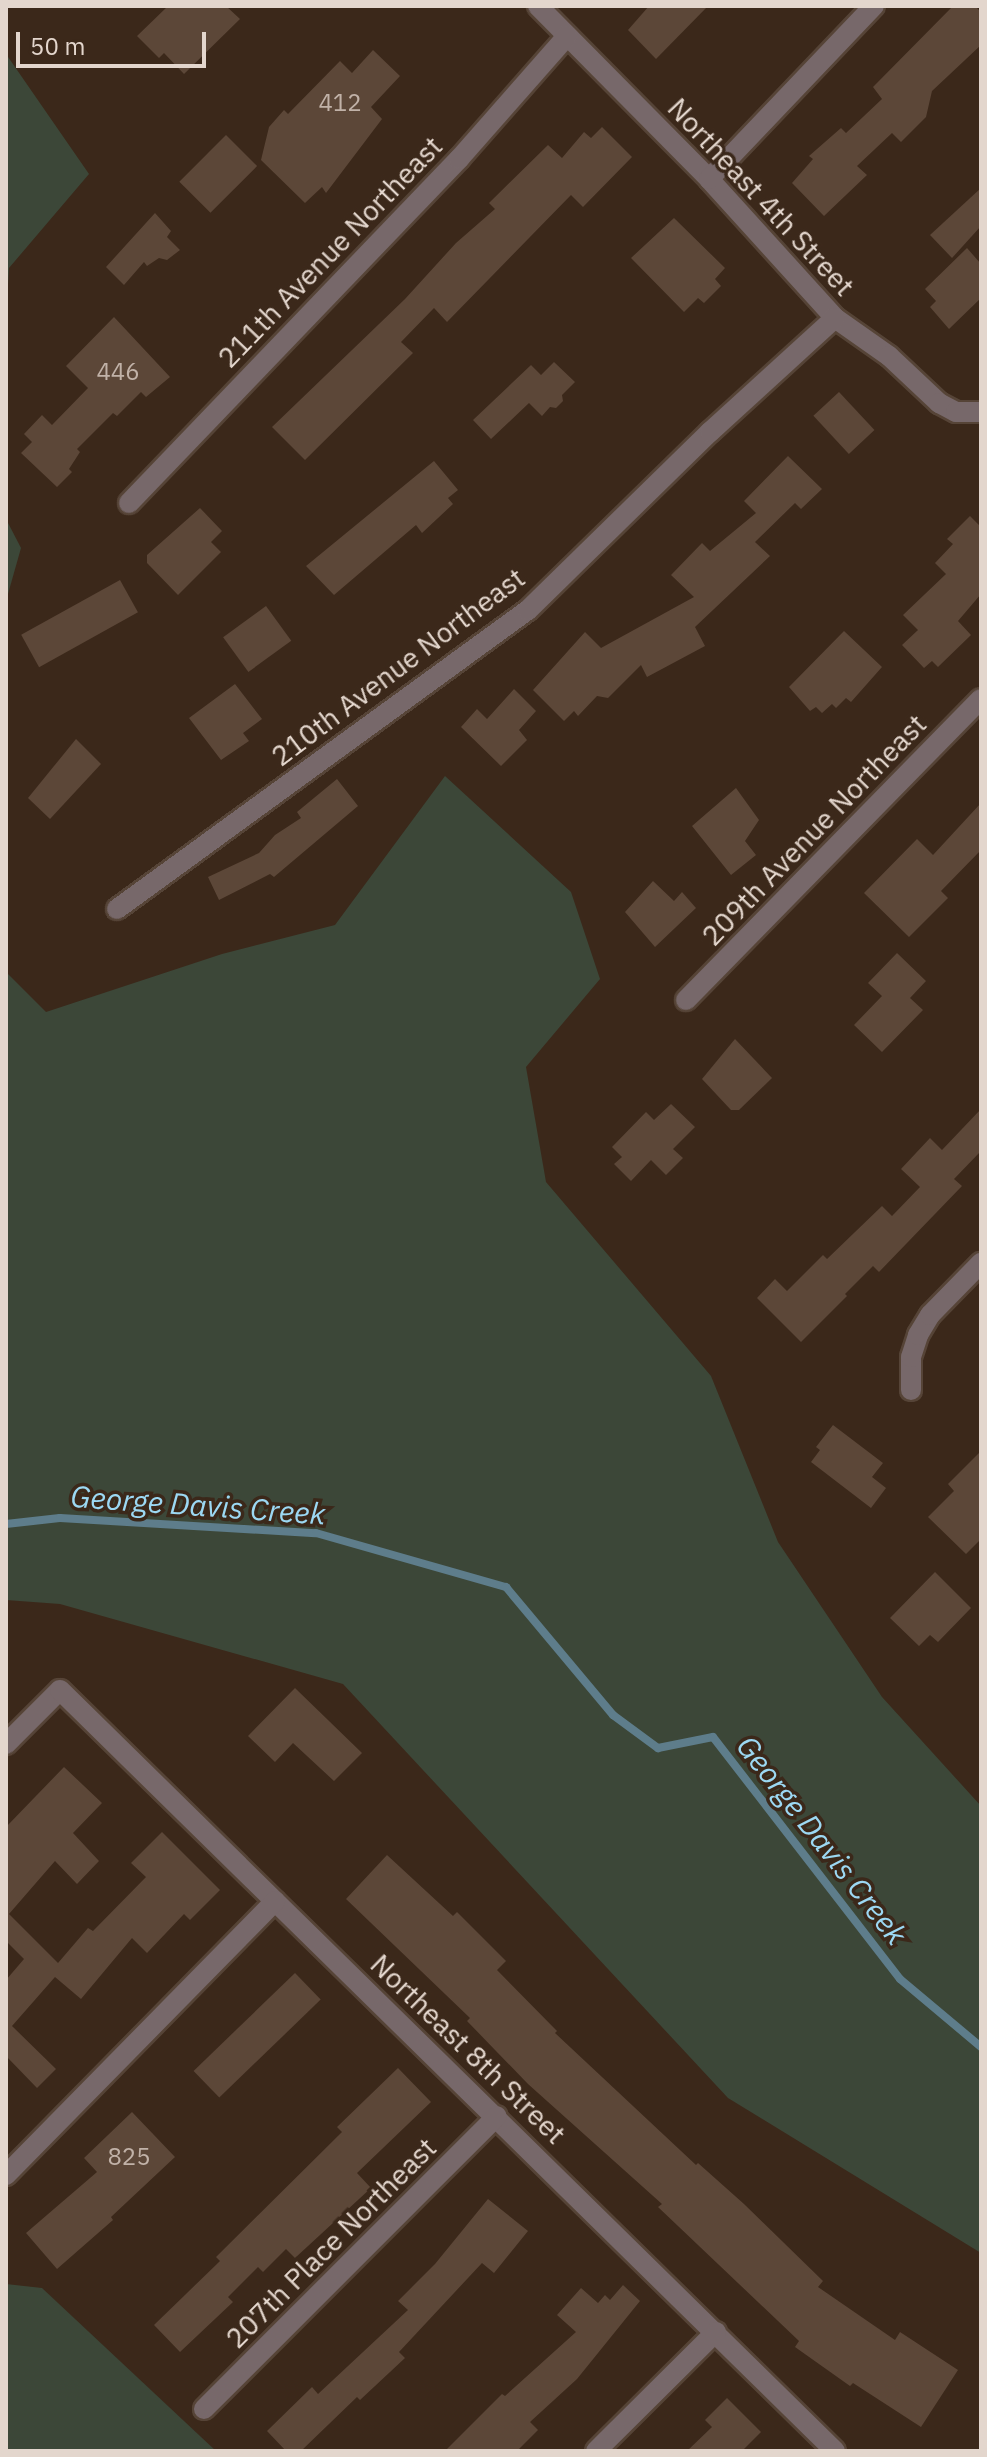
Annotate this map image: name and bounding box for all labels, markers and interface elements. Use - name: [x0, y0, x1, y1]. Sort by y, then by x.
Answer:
- scale bar: [20, 16, 210, 66]
- text: 50 m: [30, 30, 85, 62]
- house number: 412: [318, 89, 362, 117]
- street label: Northeast 4th Street: [661, 91, 861, 303]
- street label: 211th Avenue Northeast: [211, 130, 449, 374]
- house number: 446: [96, 358, 140, 386]
- street label: 210th Avenue Northeast: [265, 561, 531, 773]
- street label: 209th Avenue Northeast: [695, 708, 933, 952]
- water label: George Davis Creek: [70, 1478, 326, 1532]
- water label: George Davis Creek: [729, 1728, 915, 1952]
- street label: Northeast 8th Street: [364, 1947, 572, 2151]
- street label: 207th Place Northeast: [219, 2131, 443, 2355]
- house number: 825: [107, 2143, 151, 2171]

